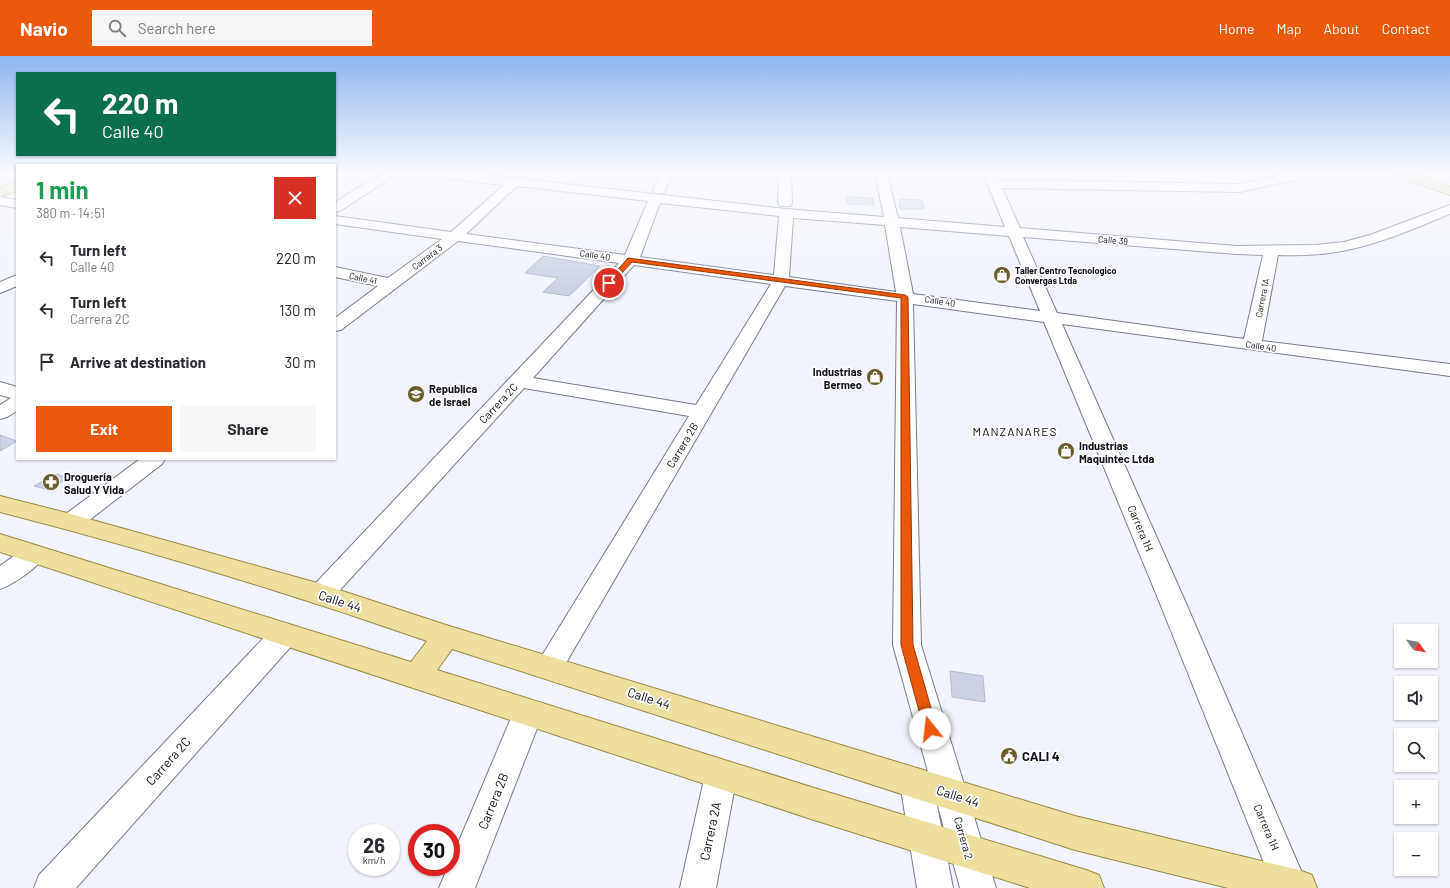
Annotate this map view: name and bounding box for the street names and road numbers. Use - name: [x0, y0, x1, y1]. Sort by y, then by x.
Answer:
- street label: Calle 39: [1098, 233, 1129, 247]
- street label: Carrera 3: [409, 242, 445, 272]
- street label: Calle 40: [579, 247, 611, 263]
- street label: Calle 41: [348, 270, 378, 286]
- street label: Carrera 1A: [1253, 277, 1271, 318]
- street label: Calle 40: [924, 293, 956, 309]
- street label: Calle 40: [1245, 338, 1277, 354]
- street label: Carrera 2C: [476, 380, 520, 426]
- street label: Carrera 2B: [663, 420, 701, 470]
- street label: Carrera 1H: [1125, 503, 1157, 553]
- street label: Calle 44: [316, 587, 364, 615]
- street label: Calle 44: [625, 684, 673, 712]
- street label: Carrera 2C: [142, 733, 194, 788]
- street label: Carrera 2B: [474, 770, 512, 832]
- street label: Calle 44: [934, 782, 982, 810]
- street label: Carrera 2A: [696, 800, 724, 862]
- street label: Carrera 1H: [1251, 802, 1283, 852]
- street label: Carrera 2: [952, 815, 976, 861]

